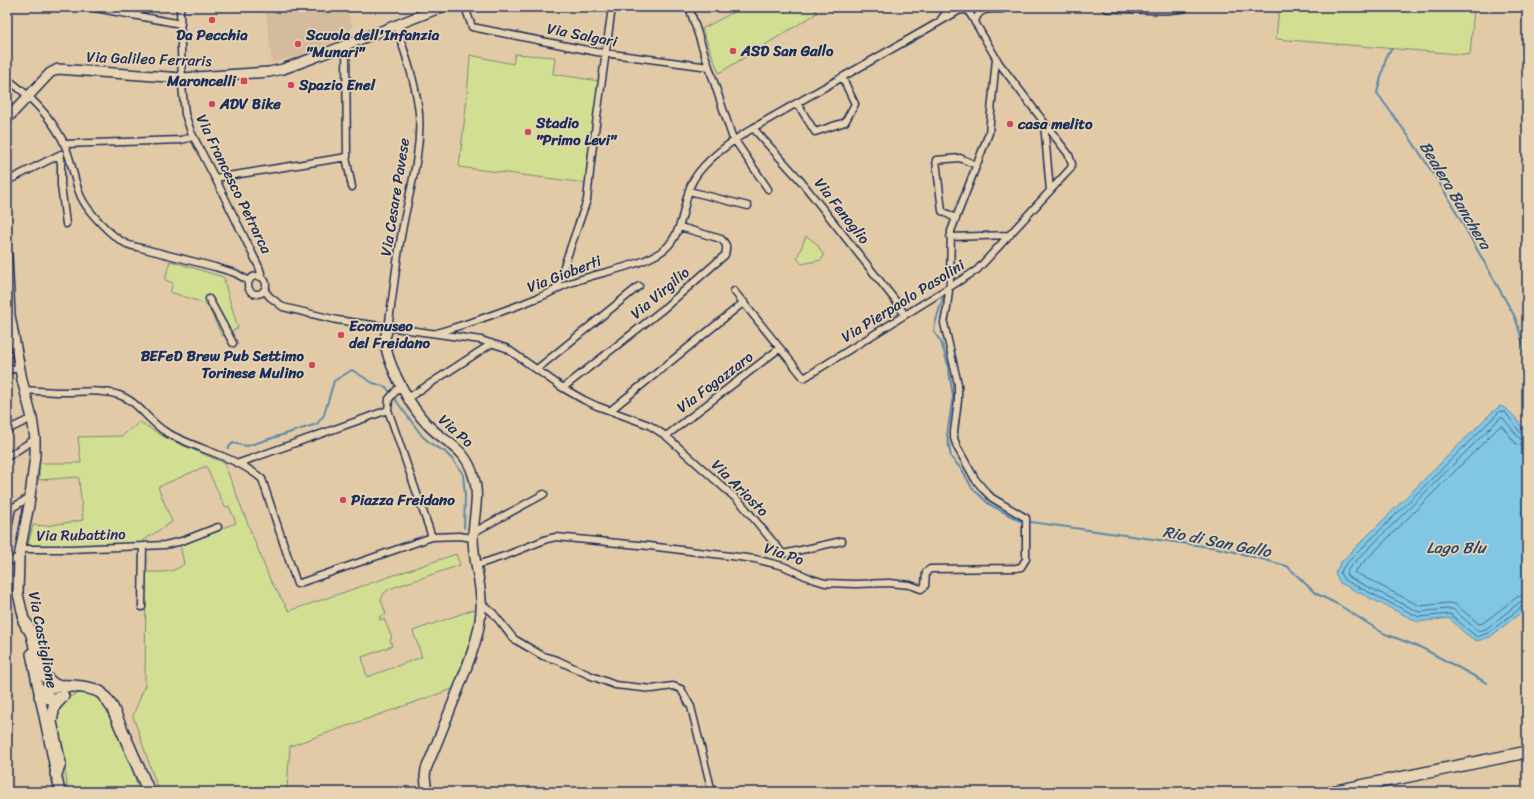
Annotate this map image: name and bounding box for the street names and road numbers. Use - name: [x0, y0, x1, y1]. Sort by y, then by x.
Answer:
- street label: Via Salgari: [545, 15, 620, 55]
- street label: Via Galileo Ferraris: [86, 44, 213, 74]
- street label: Via Francesco Petrarca: [189, 110, 279, 259]
- street label: Via Cesare Pavese: [373, 136, 417, 258]
- street label: Via Fenoglio: [807, 172, 877, 251]
- street label: Via Gioberti: [523, 248, 606, 300]
- street label: Via Pierpaolo Pasolini: [836, 252, 971, 350]
- street label: Via Virgilio: [624, 260, 696, 326]
- street label: Via Fogazzaro: [671, 344, 759, 420]
- street label: Via Po: [432, 408, 480, 455]
- street label: Via Ariosto: [705, 453, 775, 523]
- street label: Via Rubattino: [36, 521, 127, 549]
- street label: Via Po: [761, 535, 808, 573]
- street label: Via Castiglione: [21, 589, 65, 691]

